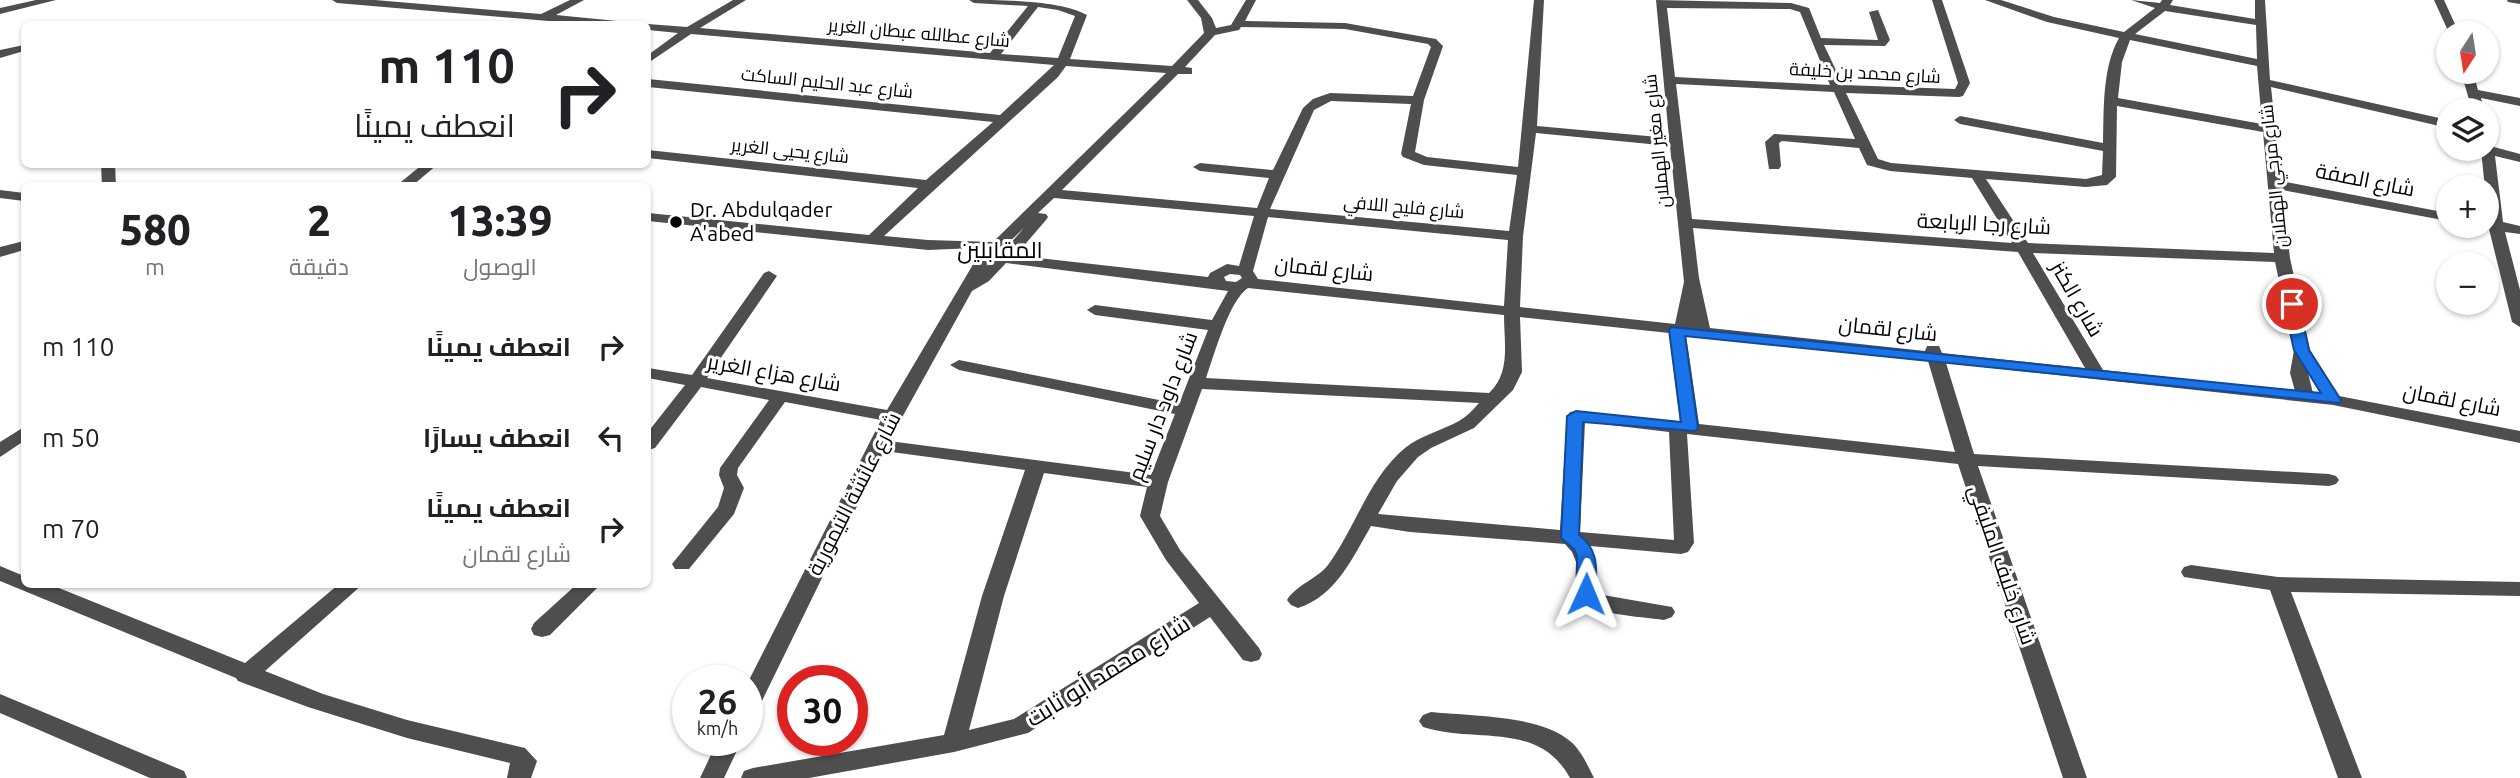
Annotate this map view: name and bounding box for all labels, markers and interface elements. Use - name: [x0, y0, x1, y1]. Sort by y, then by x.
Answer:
- street label: شارع عطالله عبطان الغرير: [826, 14, 1011, 53]
- north arrow: [2436, 21, 2499, 84]
- map controls: [2436, 21, 2499, 315]
- text: 110 m: [378, 37, 515, 92]
- icon: right: [539, 49, 630, 140]
- street label: شارع محمد بن خليفة: [1789, 58, 1941, 89]
- street label: شارع عبد الحليم الساكت: [740, 63, 914, 104]
- street label: شارع مغير الهملان: [1639, 73, 1676, 209]
- button: layers: [2436, 98, 2499, 161]
- street label: شارع مرجي الهملان: [2256, 103, 2295, 249]
- text: انعطف يمينًا: [354, 107, 515, 143]
- street label: شارع يحيى الغرير: [729, 134, 850, 169]
- street label: شارع الصفة: [2313, 158, 2417, 203]
- button: +: [2436, 175, 2499, 238]
- street label: شارع فليح اللافي: [1342, 191, 1465, 226]
- text: 2: [307, 197, 331, 244]
- text: 13:39: [447, 197, 553, 244]
- place label: Dr. Abdulqader A'abed: [690, 197, 832, 245]
- text: 580: [120, 206, 191, 253]
- street label: شارع رجا الربابعة: [1916, 208, 2052, 241]
- marker: Dr. Abdulqader A'abed: [668, 214, 684, 230]
- district label: المقابلين: [957, 237, 1043, 264]
- street label: شارع لقمان: [1273, 251, 1375, 288]
- button: −: [2436, 252, 2499, 315]
- text: m: [145, 254, 165, 279]
- text: دقيقة: [289, 254, 349, 279]
- text: الوصول: [463, 254, 537, 279]
- street label: شارع الكنز: [2044, 256, 2109, 342]
- pin: [2262, 274, 2322, 334]
- icon: arrive: [2273, 285, 2311, 323]
- street label: شارع لقمان: [1837, 311, 1939, 348]
- icon: right: [592, 328, 630, 366]
- street label: شارع داود دار سليم: [1123, 328, 1204, 485]
- text: 110 m: [42, 332, 114, 361]
- text: انعطف يمينًا: [426, 332, 571, 361]
- street label: شارع هزاع الغرير: [704, 348, 843, 399]
- street label: شارع لقمان: [2401, 378, 2503, 423]
- street label: شارع عائشة التيمورية: [802, 408, 907, 580]
- icon: left: [592, 419, 630, 457]
- text: 50 m: [42, 423, 100, 452]
- text: انعطف يسارًا: [423, 423, 571, 452]
- street label: شارع خليف المليفي: [1960, 482, 2041, 649]
- text: انعطف يمينًا: [426, 493, 571, 522]
- icon: right: [592, 510, 630, 548]
- text: 70 m: [42, 514, 100, 543]
- text: شارع لقمان: [463, 541, 571, 566]
- position arrow: [1549, 557, 1623, 631]
- street label: شارع محمد أبو ثابت: [1020, 608, 1196, 734]
- speed limit sign: 30: [777, 665, 868, 756]
- text: 26: [698, 681, 737, 721]
- text: km/h: [697, 718, 738, 738]

